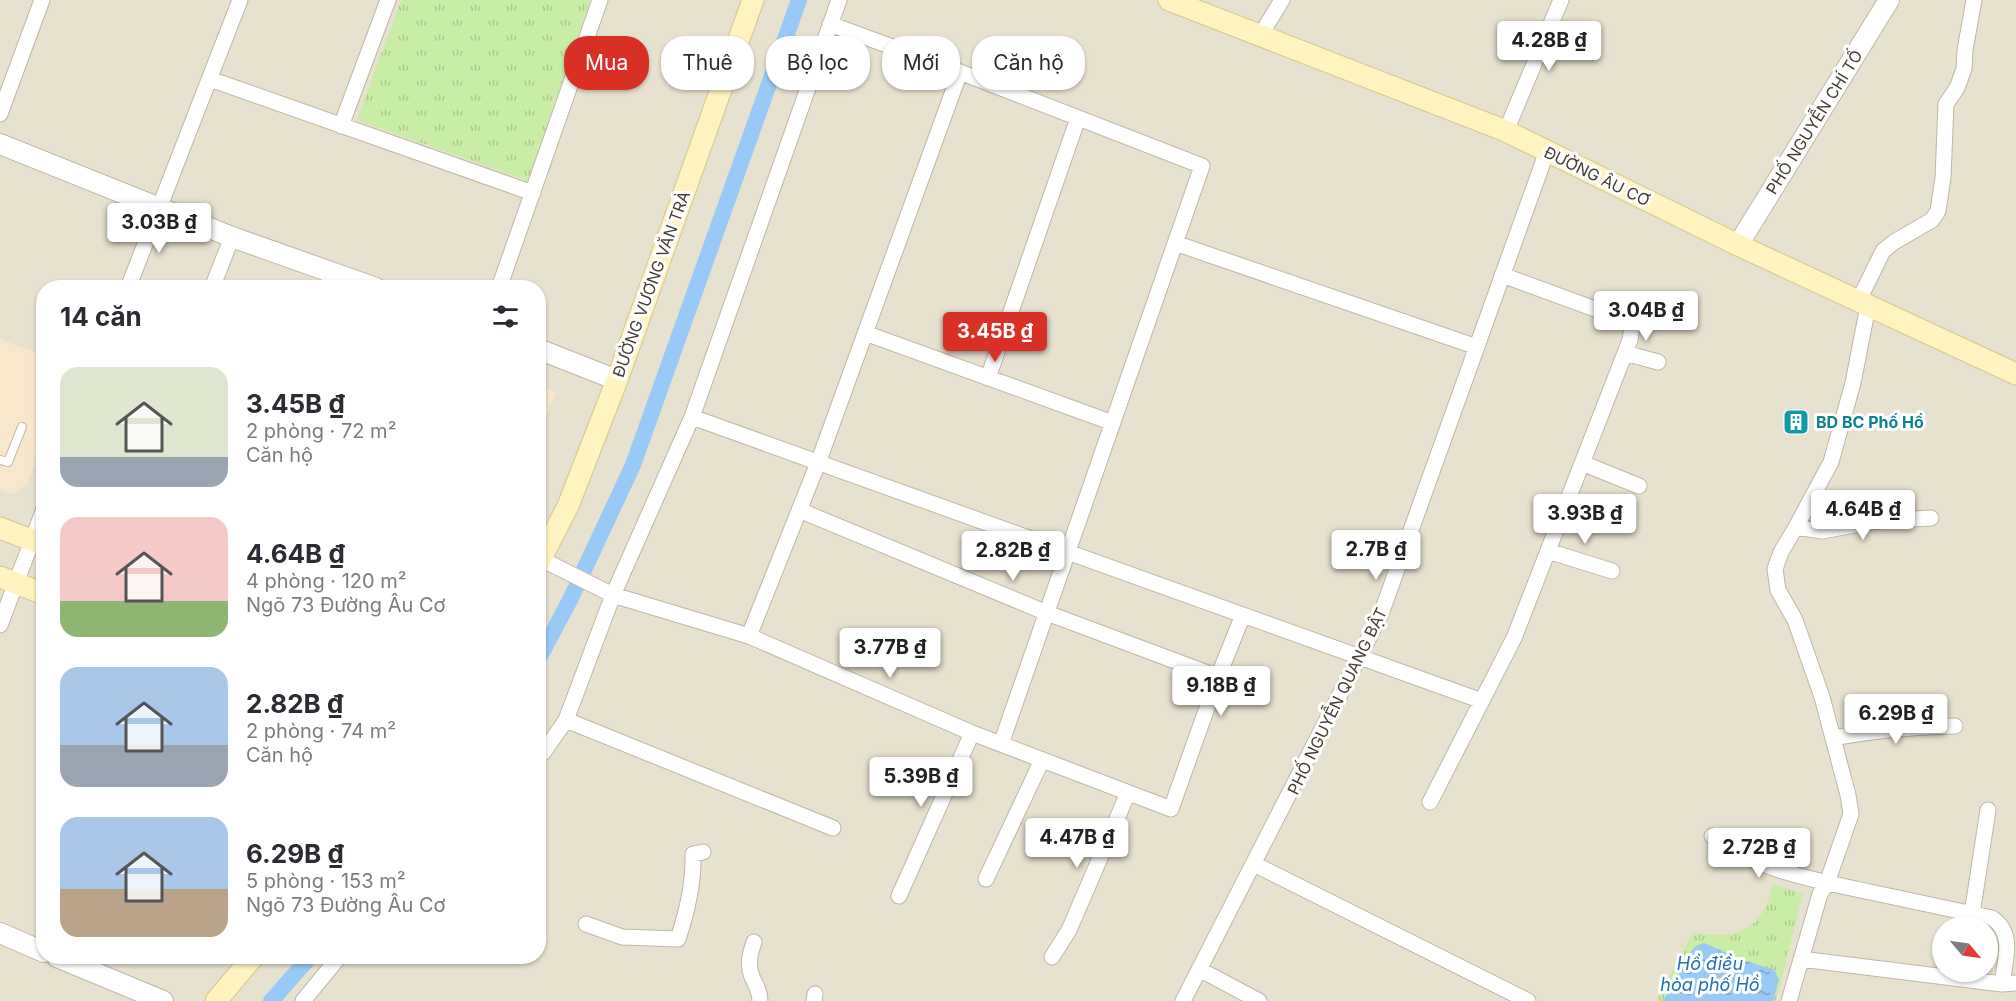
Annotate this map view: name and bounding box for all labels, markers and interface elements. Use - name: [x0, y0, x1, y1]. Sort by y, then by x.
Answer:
- pin: 4.28B ₫: [1494, 21, 1604, 72]
- text: 4.28B ₫: [1511, 28, 1587, 52]
- chip: Mua: [564, 36, 649, 90]
- chip: Thuê: [661, 36, 754, 90]
- chip: Bộ lọc: [766, 36, 870, 90]
- chip: Mới: [882, 36, 960, 90]
- chip: Căn hộ: [972, 36, 1085, 90]
- street label: PHỐ NGUYỄN CHÍ TỐ: [1760, 45, 1867, 198]
- street label: ĐƯỜNG ÂU CƠ: [1541, 142, 1653, 210]
- street label: ĐƯỜNG VƯƠNG VĂN TRÀ: [608, 188, 694, 380]
- pin: 3.03B ₫: [104, 203, 214, 254]
- text: 3.03B ₫: [121, 210, 197, 234]
- pin: 3.04B ₫: [1591, 291, 1701, 342]
- text: 3.04B ₫: [1608, 298, 1684, 322]
- icon: filters: [489, 300, 522, 333]
- text: 14 căn: [60, 301, 142, 332]
- pin: 3.45B ₫: [940, 312, 1050, 363]
- text: 3.45B ₫: [957, 319, 1033, 343]
- text: 3.45B ₫: [246, 388, 345, 419]
- icon: home: [108, 391, 180, 463]
- building icon: BD BC Phố Hồ: [1781, 407, 1811, 437]
- place label: BD BC Phố Hồ: [1816, 412, 1924, 432]
- text: 2 phòng · 72 m²: [246, 419, 396, 443]
- text: Căn hộ: [246, 443, 313, 467]
- pin: 4.64B ₫: [1808, 490, 1918, 541]
- pin: 3.93B ₫: [1530, 494, 1640, 545]
- text: 4.64B ₫: [1825, 497, 1901, 521]
- text: 3.93B ₫: [1547, 501, 1623, 525]
- pin: 2.7B ₫: [1327, 530, 1425, 581]
- pin: 2.82B ₫: [958, 531, 1068, 582]
- text: 2.7B ₫: [1346, 537, 1406, 561]
- text: 4.64B ₫: [246, 538, 345, 569]
- text: 2.82B ₫: [976, 538, 1050, 562]
- icon: home: [108, 541, 180, 613]
- text: 4 phòng · 120 m²: [246, 569, 407, 593]
- text: Ngõ 73 Đường Âu Cơ: [246, 593, 446, 617]
- street label: PHỐ NGUYỄN QUANG BẬT: [1281, 603, 1391, 798]
- pin: 3.77B ₫: [835, 628, 945, 679]
- text: 3.77B ₫: [854, 635, 926, 659]
- pin: 9.18B ₫: [1166, 666, 1276, 717]
- text: 9.18B ₫: [1186, 673, 1256, 697]
- text: 2.82B ₫: [246, 688, 343, 719]
- icon: home: [108, 691, 180, 763]
- pin: 6.29B ₫: [1841, 694, 1951, 745]
- text: 6.29B ₫: [1858, 701, 1934, 725]
- text: 2 phòng · 74 m²: [246, 719, 396, 743]
- text: Căn hộ: [246, 743, 313, 767]
- pin: 5.39B ₫: [866, 757, 976, 808]
- text: 5.39B ₫: [883, 764, 959, 788]
- pin: 4.47B ₫: [1022, 818, 1132, 869]
- text: 4.47B ₫: [1039, 825, 1115, 849]
- pin: 2.72B ₫: [1704, 828, 1814, 879]
- text: 2.72B ₫: [1722, 835, 1796, 859]
- text: 6.29B ₫: [246, 838, 344, 869]
- icon: home: [108, 841, 180, 913]
- text: 5 phòng · 153 m²: [246, 869, 406, 893]
- text: Ngõ 73 Đường Âu Cơ: [246, 893, 446, 917]
- north arrow: [1932, 916, 1998, 982]
- map controls: [1932, 916, 1998, 982]
- water label: Hồ điều hòa phố Hồ: [1660, 953, 1760, 995]

